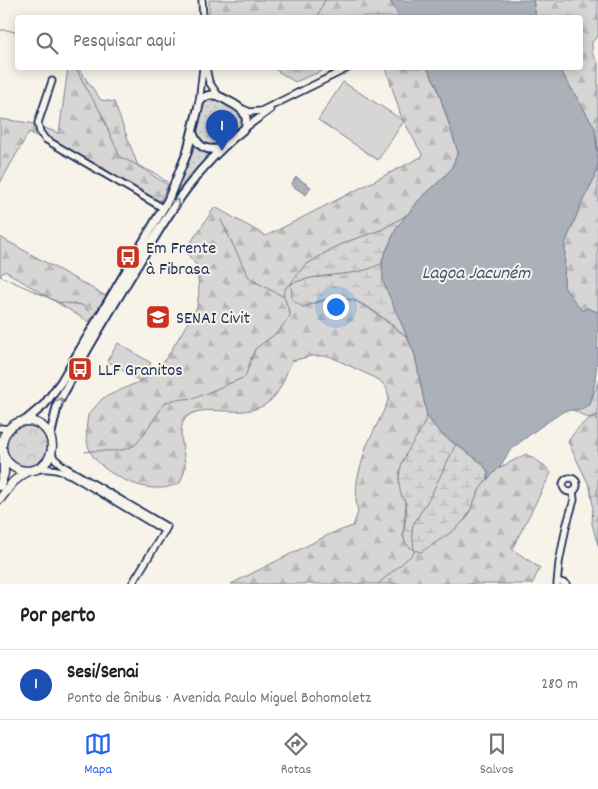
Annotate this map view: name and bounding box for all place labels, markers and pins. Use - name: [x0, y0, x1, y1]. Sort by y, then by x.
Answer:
- pin: 1: [206, 110, 238, 151]
- place label: Em Frente à Fibrasa: [146, 237, 216, 283]
- bus stop icon: Em Frente à Fibrasa: [115, 244, 141, 270]
- school or university icon: SENAI Civit: [145, 304, 171, 330]
- place label: SENAI Civit: [176, 307, 251, 332]
- bus stop icon: LLF Granitos: [67, 356, 93, 382]
- place label: LLF Granitos: [98, 359, 183, 384]

